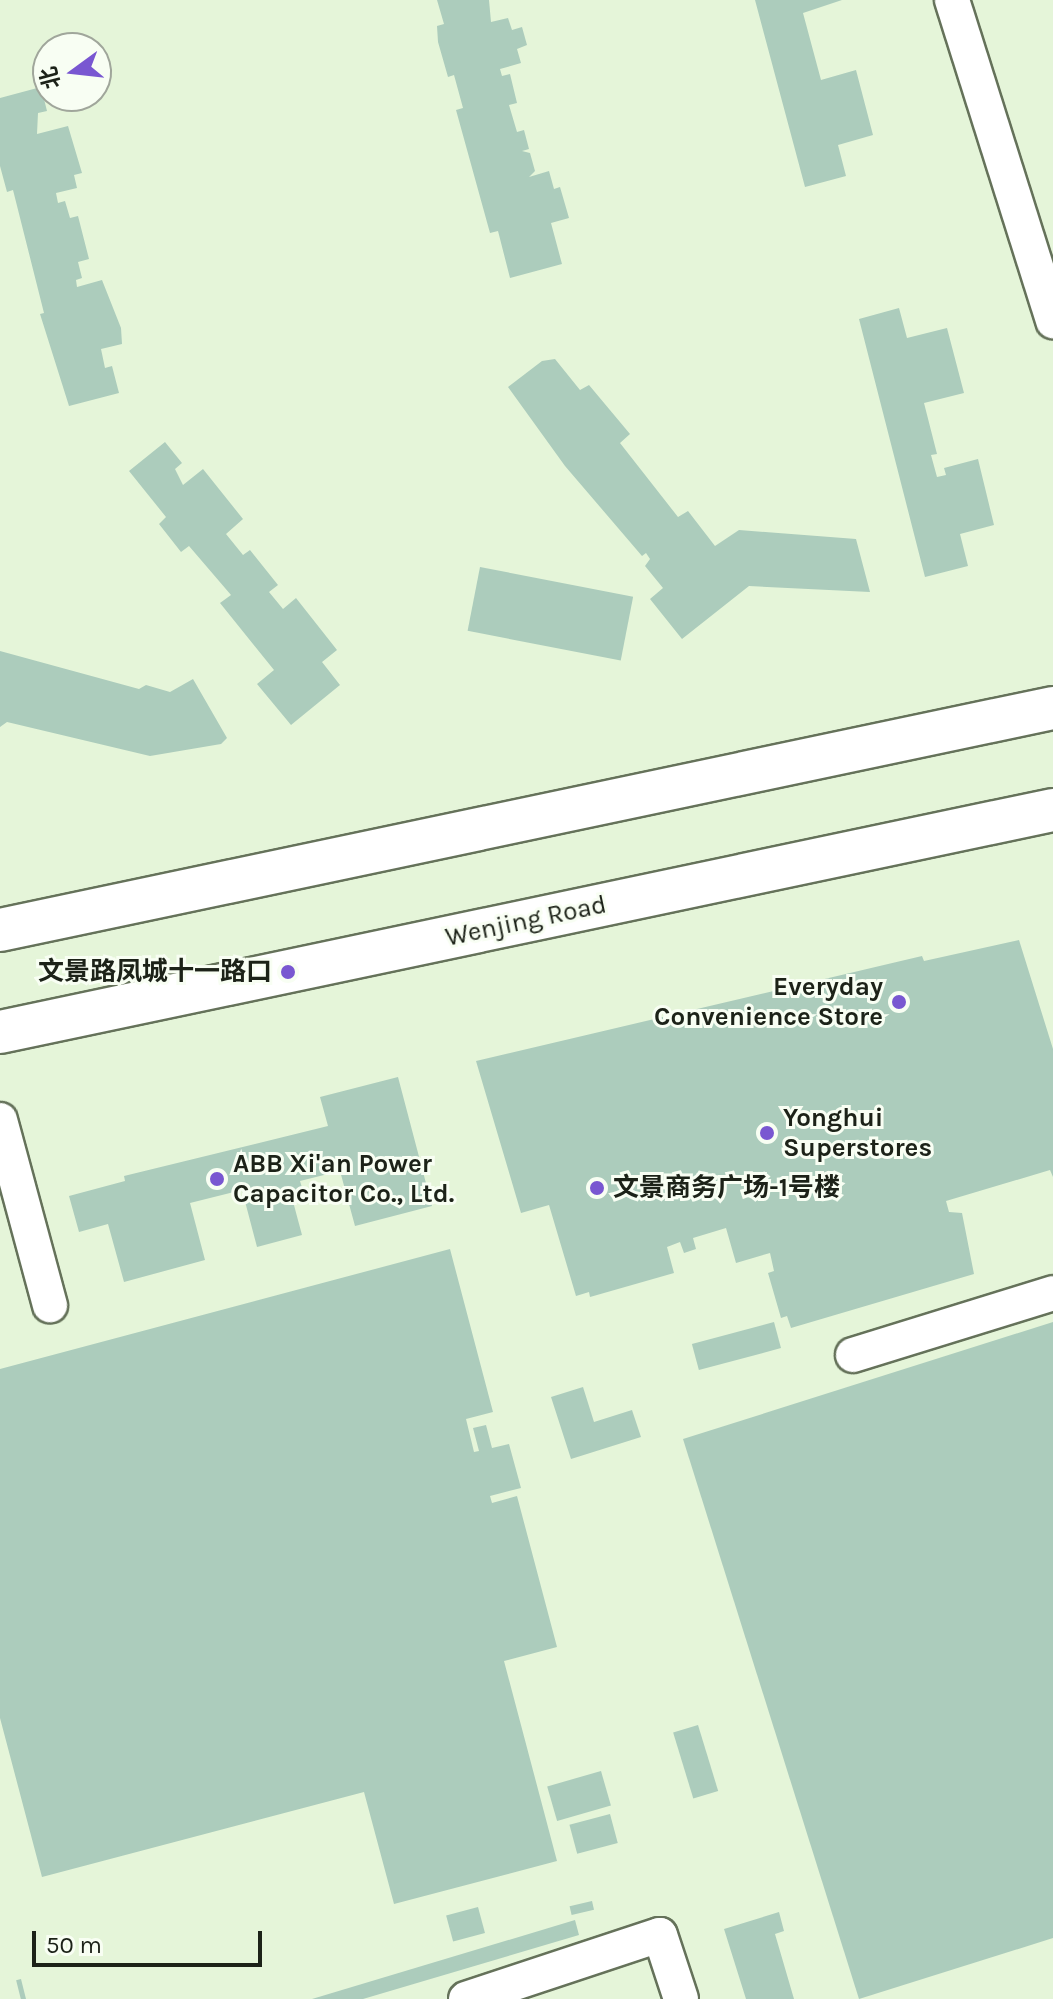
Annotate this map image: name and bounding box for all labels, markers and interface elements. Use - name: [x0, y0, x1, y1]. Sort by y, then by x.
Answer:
- north arrow: [32, 32, 112, 112]
- text: 北: [35, 64, 66, 92]
- street label: Wenjing Road: [443, 889, 609, 953]
- place label: 文景路凤城十一路口: [38, 956, 272, 988]
- marker: 文景路凤城十一路口: [279, 963, 297, 981]
- place label: Everyday Convenience Store: [654, 971, 883, 1032]
- marker: Everyday Convenience Store: [890, 993, 908, 1011]
- place label: Yonghui Superstores: [783, 1102, 932, 1164]
- marker: Yonghui Superstores: [758, 1124, 776, 1142]
- place label: ABB Xi'an Power Capacitor Co., Ltd.: [233, 1148, 454, 1210]
- marker: ABB Xi'an Power Capacitor Co., Ltd.: [208, 1170, 226, 1188]
- place label: 文景商务广场-1号楼: [613, 1172, 840, 1204]
- marker: 文景商务广场-1号楼: [588, 1179, 606, 1197]
- scale bar: [36, 1915, 266, 1965]
- text: 50 m: [46, 1931, 102, 1959]

